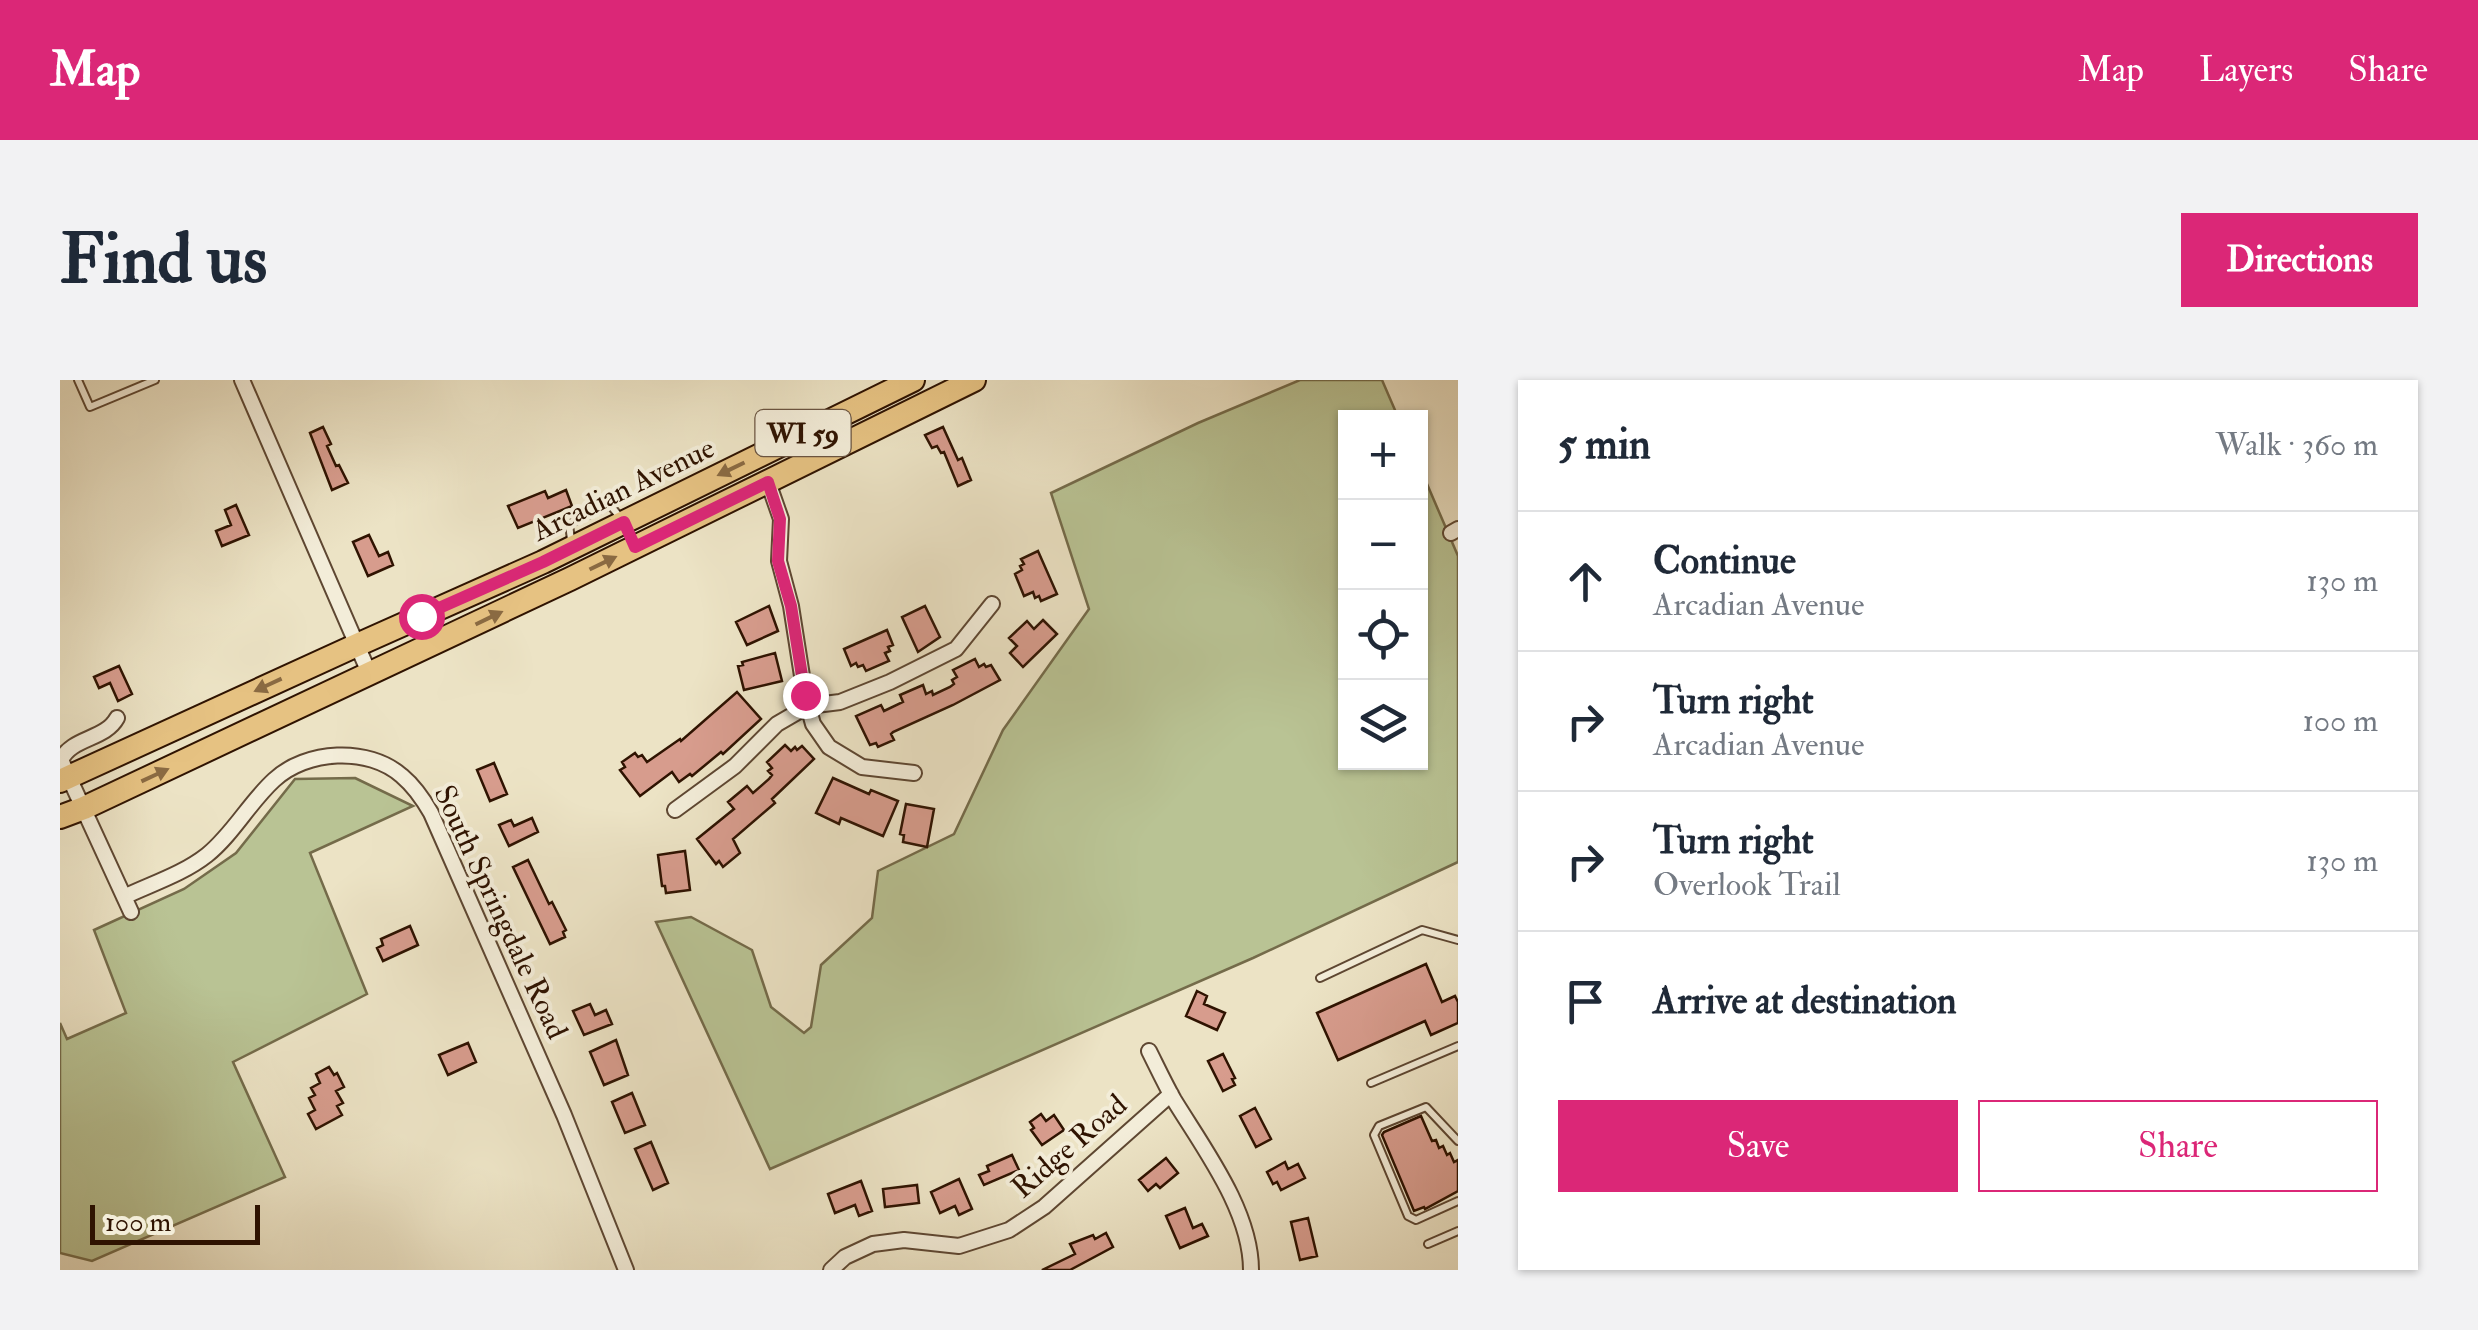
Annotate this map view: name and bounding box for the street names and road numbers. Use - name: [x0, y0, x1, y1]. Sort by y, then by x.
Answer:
- road number: WI 59: [756, 410, 850, 456]
- street label: Arcadian Avenue: [525, 429, 720, 550]
- street label: South Springdale Road: [426, 779, 576, 1045]
- street label: Ridge Road: [1004, 1086, 1135, 1206]

